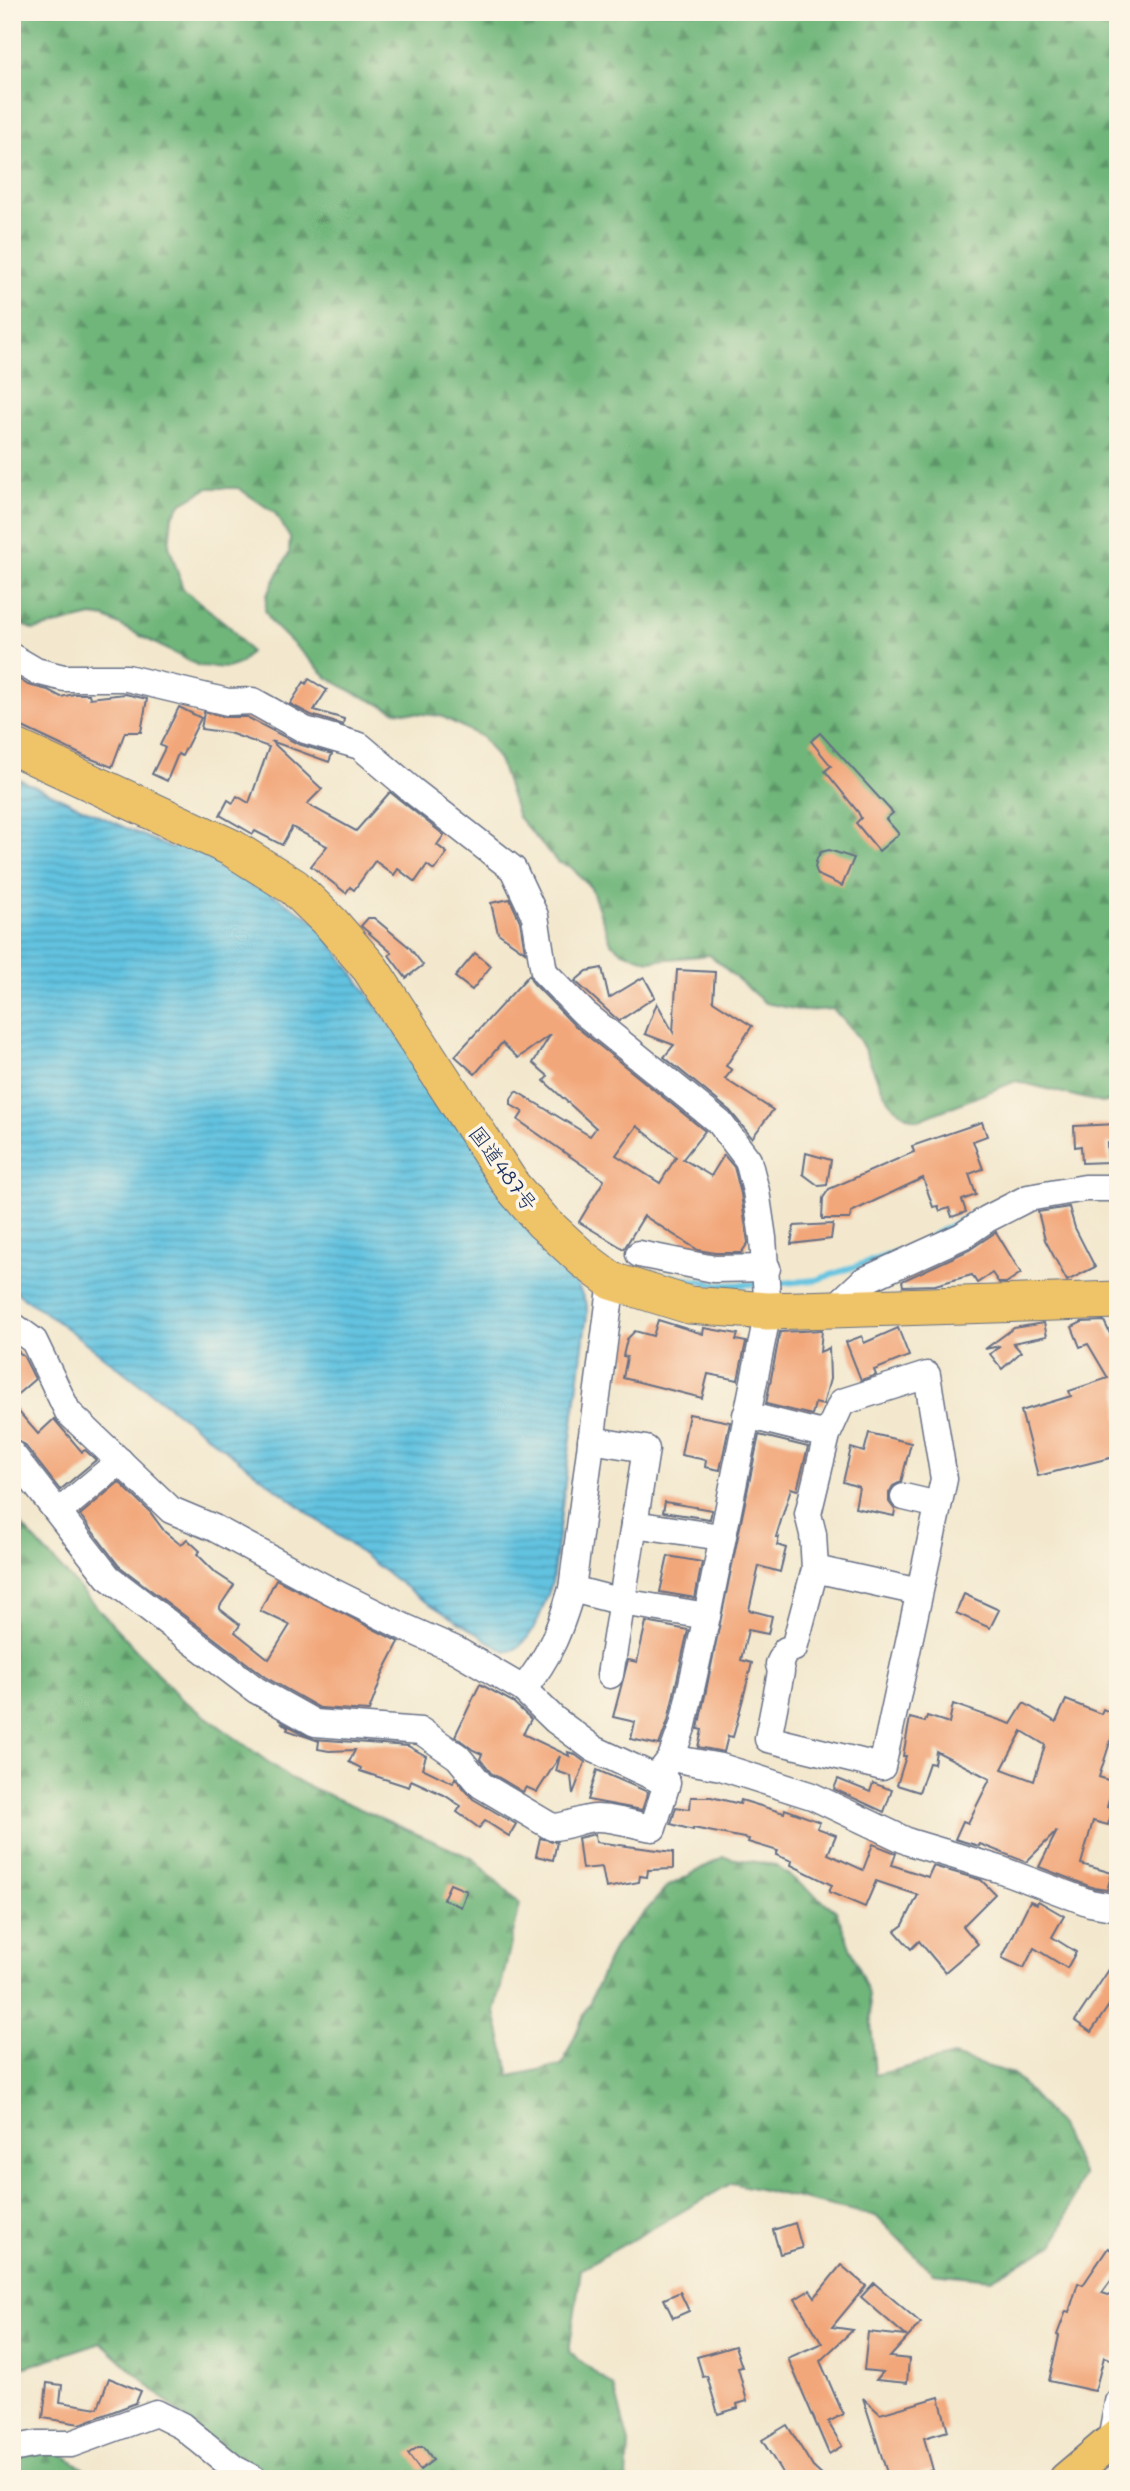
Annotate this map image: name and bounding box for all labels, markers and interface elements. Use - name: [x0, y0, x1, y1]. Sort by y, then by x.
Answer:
- street label: 国道487号: [464, 1120, 544, 1216]

